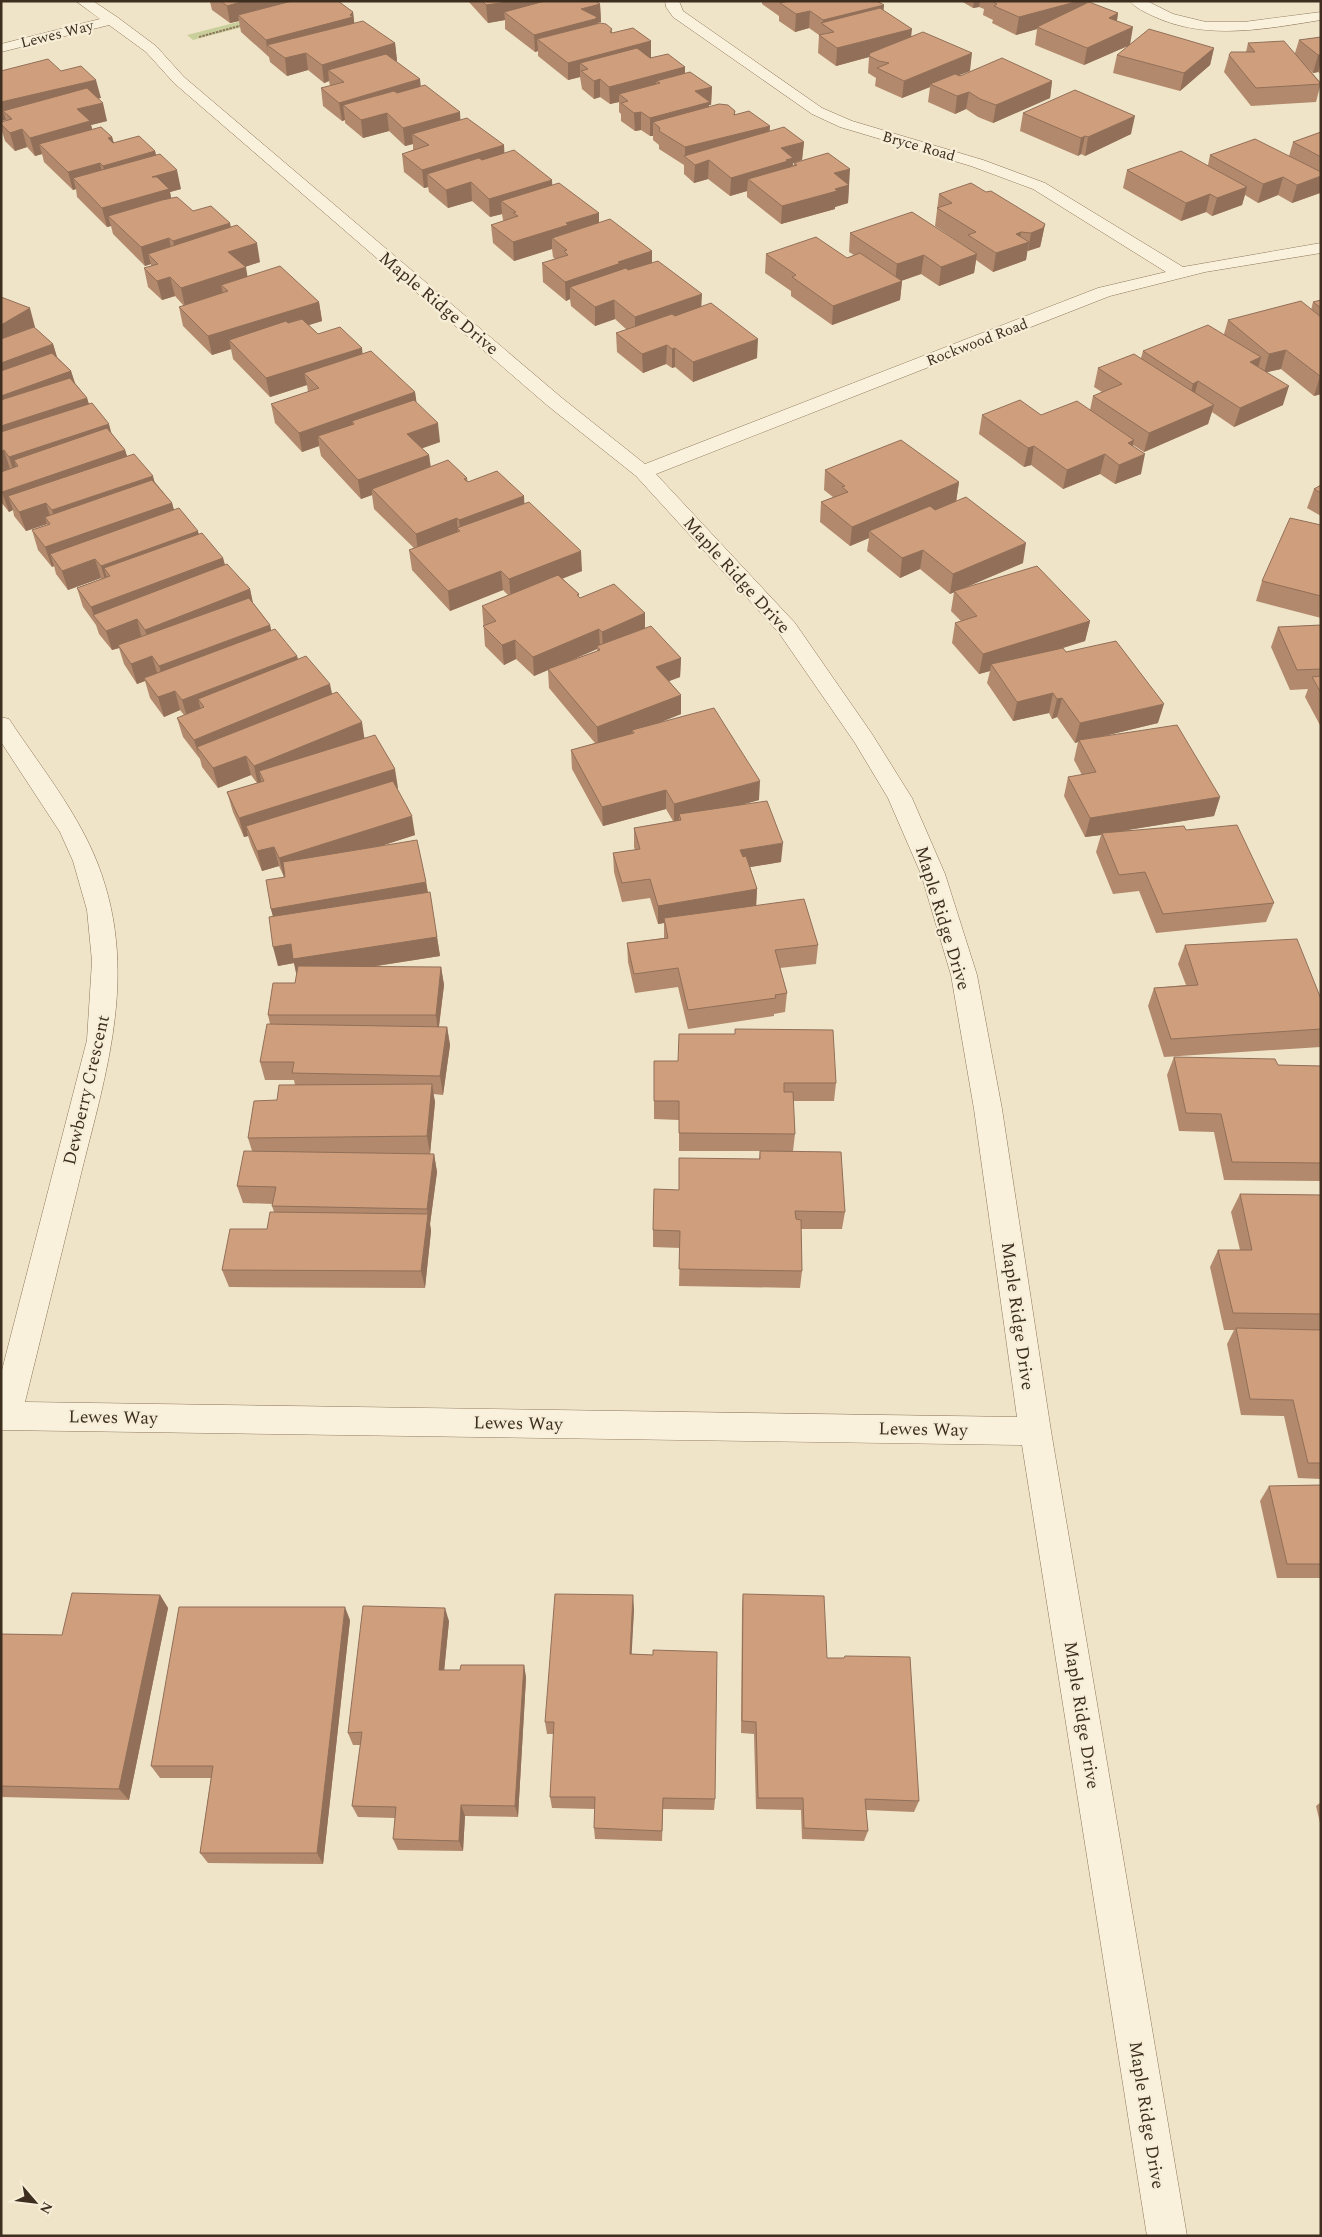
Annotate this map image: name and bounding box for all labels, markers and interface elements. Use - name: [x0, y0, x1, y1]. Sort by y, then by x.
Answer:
- street label: Lewes Way: [18, 14, 97, 55]
- street label: Bryce Road: [880, 125, 958, 168]
- street label: Maple Ridge Drive: [373, 245, 505, 362]
- street label: Rockwood Road: [923, 313, 1031, 372]
- street label: Maple Ridge Drive: [677, 511, 797, 640]
- street label: Maple Ridge Drive: [908, 843, 977, 993]
- street label: Dewberry Crescent: [56, 1012, 117, 1168]
- street label: Maple Ridge Drive: [994, 1240, 1041, 1392]
- street label: Lewes Way: [68, 1403, 159, 1432]
- street label: Lewes Way: [473, 1409, 564, 1438]
- street label: Lewes Way: [878, 1415, 969, 1444]
- street label: Maple Ridge Drive: [1056, 1639, 1107, 1791]
- street label: Maple Ridge Drive: [1121, 2039, 1172, 2191]
- north arrow: [10, 2177, 60, 2227]
- text: N: [34, 2198, 58, 2218]

